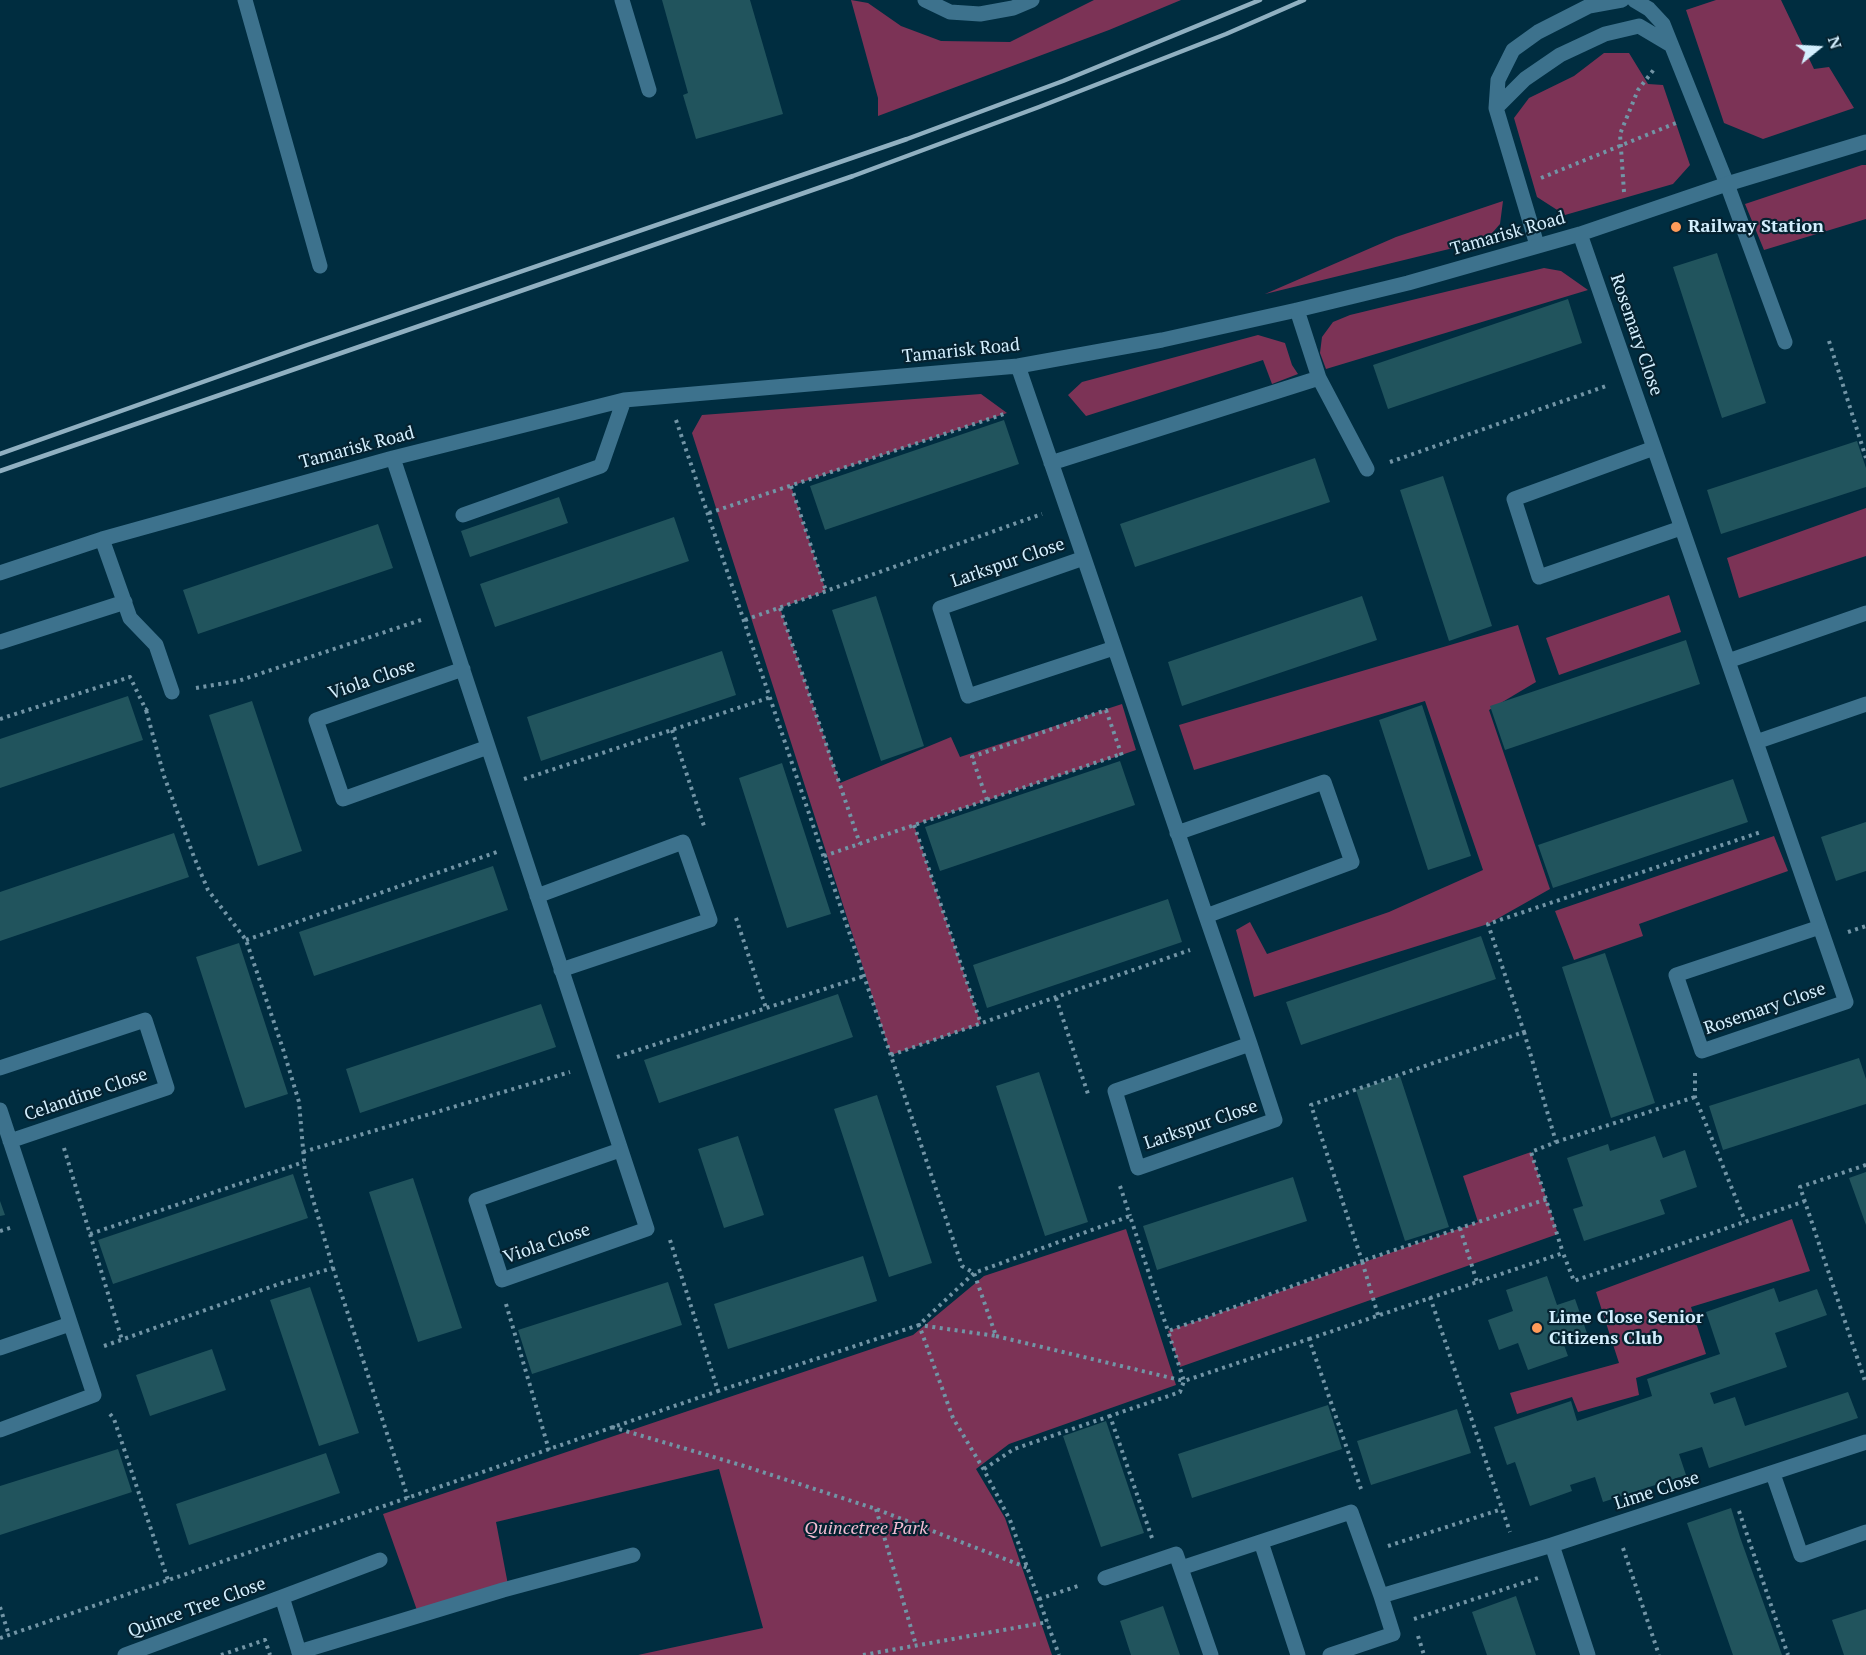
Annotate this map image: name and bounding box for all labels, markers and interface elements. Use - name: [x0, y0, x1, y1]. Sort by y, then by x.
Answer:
- north arrow: [1788, 18, 1848, 78]
- text: N: [1823, 33, 1847, 52]
- street label: Tamarisk Road: [1448, 207, 1568, 261]
- place label: Railway Station: [1688, 216, 1824, 238]
- marker: Railway Station: [1669, 220, 1683, 234]
- street label: Rosemary Close: [1605, 271, 1667, 399]
- street label: Tamarisk Road: [901, 334, 1021, 368]
- street label: Tamarisk Road: [297, 422, 417, 474]
- street label: Larkspur Close: [948, 533, 1068, 593]
- street label: Viola Close: [326, 655, 418, 705]
- street label: Rosemary Close: [1701, 978, 1829, 1040]
- street label: Celandine Close: [22, 1064, 150, 1126]
- street label: Larkspur Close: [1141, 1095, 1261, 1155]
- street label: Viola Close: [501, 1219, 593, 1269]
- place label: Lime Close Senior Citizens Club: [1549, 1307, 1703, 1350]
- marker: Lime Close Senior Citizens Club: [1530, 1321, 1544, 1335]
- street label: Lime Close: [1612, 1467, 1702, 1515]
- park label: Quincetree Park: [804, 1518, 928, 1540]
- street label: Quince Tree Close: [125, 1573, 269, 1643]

